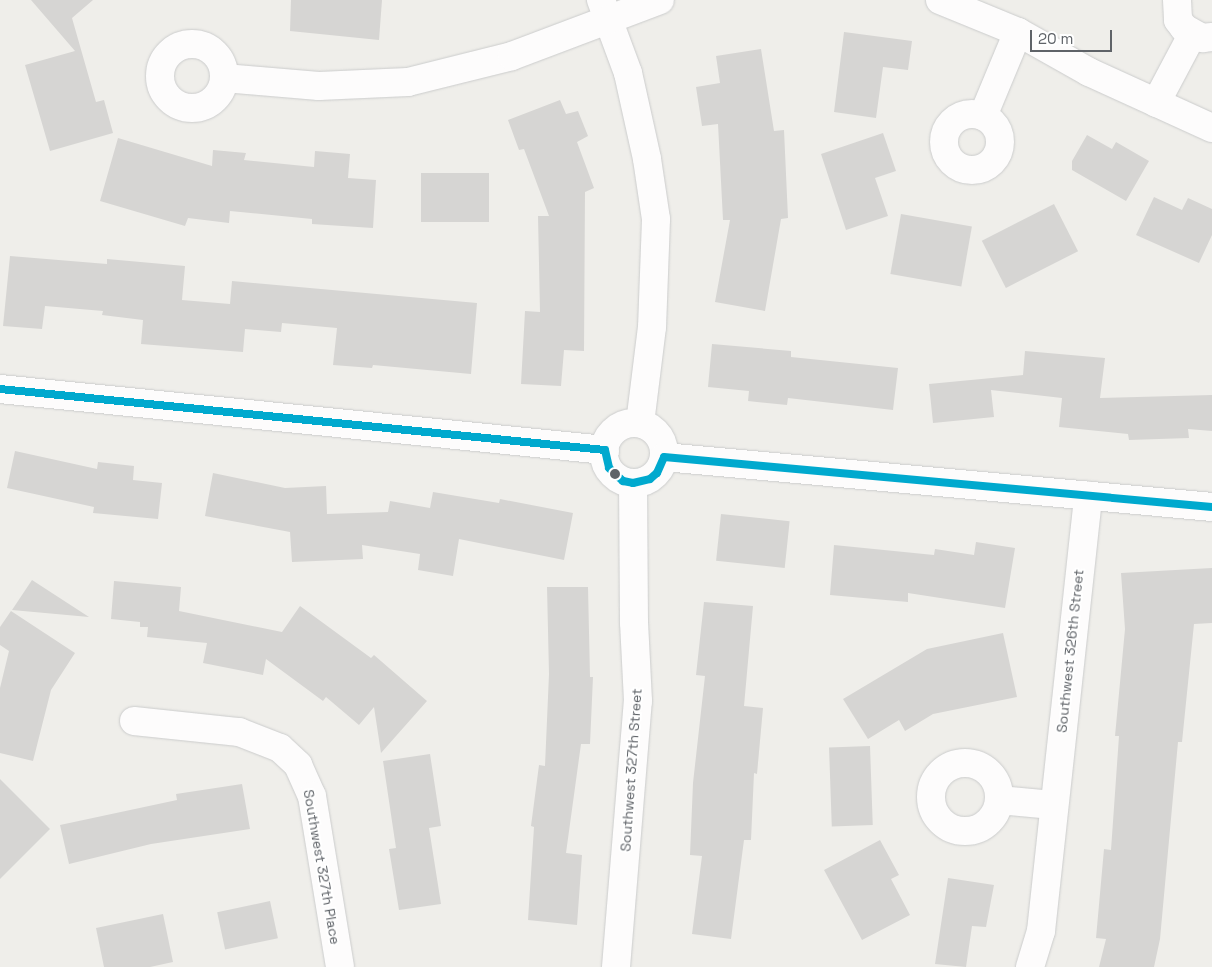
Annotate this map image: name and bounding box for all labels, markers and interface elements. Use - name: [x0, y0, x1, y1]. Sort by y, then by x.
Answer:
- scale bar: [1032, 20, 1114, 52]
- text: 20 m: [1038, 29, 1073, 48]
- unlabelled marker: [610, 469, 620, 479]
- street label: Southwest 326th Street: [1053, 568, 1087, 734]
- street label: Southwest 327th Street: [617, 688, 645, 852]
- street label: Southwest 327th Place: [300, 788, 344, 946]

